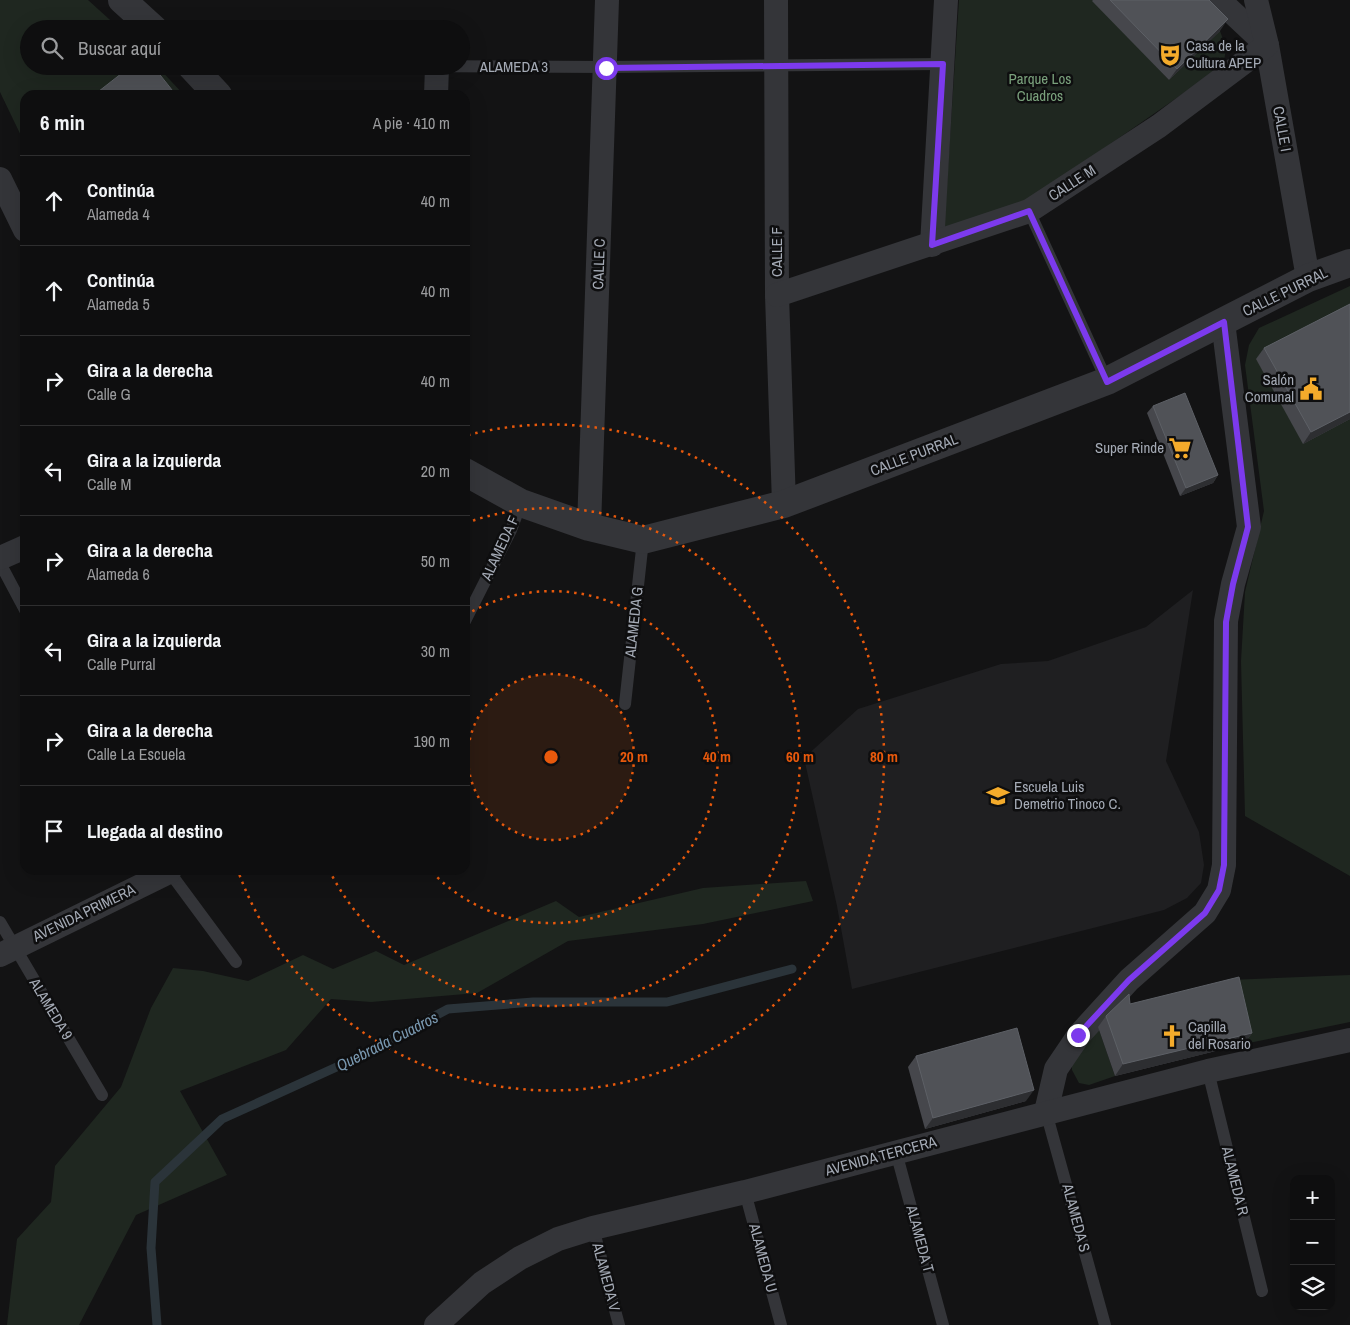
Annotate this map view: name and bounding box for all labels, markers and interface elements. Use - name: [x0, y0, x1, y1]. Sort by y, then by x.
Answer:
- search box: [20, 20, 470, 75]
- icon: search: [38, 34, 66, 62]
- text: Buscar aquí: [78, 35, 161, 61]
- place label: Casa de la Cultura APEP: [1186, 35, 1261, 73]
- theatre icon: Casa de la Cultura APEP: [1157, 42, 1183, 68]
- street label: ALAMEDA 3: [479, 56, 548, 77]
- route start: [595, 57, 618, 80]
- park label: Parque Los Cuadros: [1009, 68, 1071, 106]
- street label: CALLE I: [1268, 105, 1297, 153]
- text: 6 min: [40, 108, 85, 137]
- text: A pie · 410 m: [373, 112, 450, 134]
- street label: CALLE M: [1044, 159, 1100, 206]
- text: Continúa: [87, 177, 155, 203]
- icon: ahead: [40, 187, 68, 215]
- text: 40 m: [421, 190, 450, 212]
- text: Alameda 4: [87, 203, 150, 225]
- street label: CALLE F: [766, 227, 787, 277]
- street label: CALLE C: [587, 238, 610, 290]
- street label: CALLE PURRAL: [1239, 262, 1331, 321]
- text: Continúa: [87, 267, 155, 293]
- icon: ahead: [40, 277, 68, 305]
- text: 40 m: [421, 280, 450, 302]
- text: Alameda 5: [87, 293, 150, 315]
- text: Gira a la derecha: [87, 357, 213, 383]
- icon: right: [40, 367, 68, 395]
- place label: Salón Comunal: [1245, 369, 1294, 407]
- text: 40 m: [421, 370, 450, 392]
- public building icon: Salón Comunal: [1298, 376, 1324, 402]
- text: Calle G: [87, 383, 131, 405]
- street label: CALLE PURRAL: [867, 428, 961, 481]
- supermarket icon: Super Rinde: [1167, 435, 1193, 461]
- place label: Super Rinde: [1095, 437, 1164, 458]
- text: Gira a la izquierda: [87, 447, 221, 473]
- icon: left: [40, 457, 68, 485]
- text: 20 m: [421, 460, 450, 482]
- text: Calle M: [87, 473, 131, 495]
- street label: ALAMEDA F: [475, 512, 524, 584]
- text: Gira a la derecha: [87, 537, 213, 563]
- icon: right: [40, 547, 68, 575]
- text: 50 m: [421, 550, 450, 572]
- text: Alameda 6: [87, 563, 150, 585]
- street label: ALAMEDA G: [619, 585, 648, 659]
- text: Gira a la izquierda: [87, 627, 221, 653]
- icon: left: [40, 637, 68, 665]
- text: 30 m: [421, 640, 450, 662]
- text: Calle Purral: [87, 653, 156, 675]
- text: Gira a la derecha: [87, 717, 213, 743]
- icon: right: [40, 727, 68, 755]
- text: 190 m: [414, 730, 450, 752]
- text: Calle La Escuela: [87, 743, 185, 765]
- text: 20 m: [620, 746, 648, 767]
- text: 40 m: [703, 746, 731, 767]
- text: 60 m: [786, 746, 814, 767]
- text: 80 m: [870, 746, 898, 767]
- centre of rings: [542, 748, 560, 766]
- place label: Escuela Luis Demetrio Tinoco C.: [1014, 776, 1121, 814]
- school or university icon: Escuela Luis Demetrio Tinoco C.: [985, 783, 1011, 809]
- icon: arrive: [40, 817, 68, 845]
- text: Llegada al destino: [87, 818, 223, 844]
- street label: AVENIDA PRIMERA: [28, 878, 139, 947]
- street label: ALAMEDA 9: [24, 973, 78, 1044]
- water label: Quebrada Cuadros: [332, 1006, 442, 1076]
- place label: Capilla del Rosario: [1188, 1016, 1251, 1054]
- church icon: Capilla del Rosario: [1159, 1023, 1185, 1049]
- route end: [1067, 1024, 1090, 1047]
- street label: AVENIDA TERCERA: [822, 1130, 940, 1181]
- street label: ALAMEDA R: [1217, 1143, 1254, 1218]
- map controls: [1290, 1175, 1335, 1310]
- button: +: [1290, 1175, 1335, 1220]
- street label: ALAMEDA S: [1057, 1181, 1096, 1254]
- street label: ALAMEDA T: [901, 1202, 940, 1275]
- street label: ALAMEDA U: [744, 1220, 783, 1295]
- button: −: [1290, 1220, 1335, 1265]
- street label: ALAMEDA V: [587, 1240, 626, 1314]
- button: layers: [1290, 1265, 1335, 1310]

